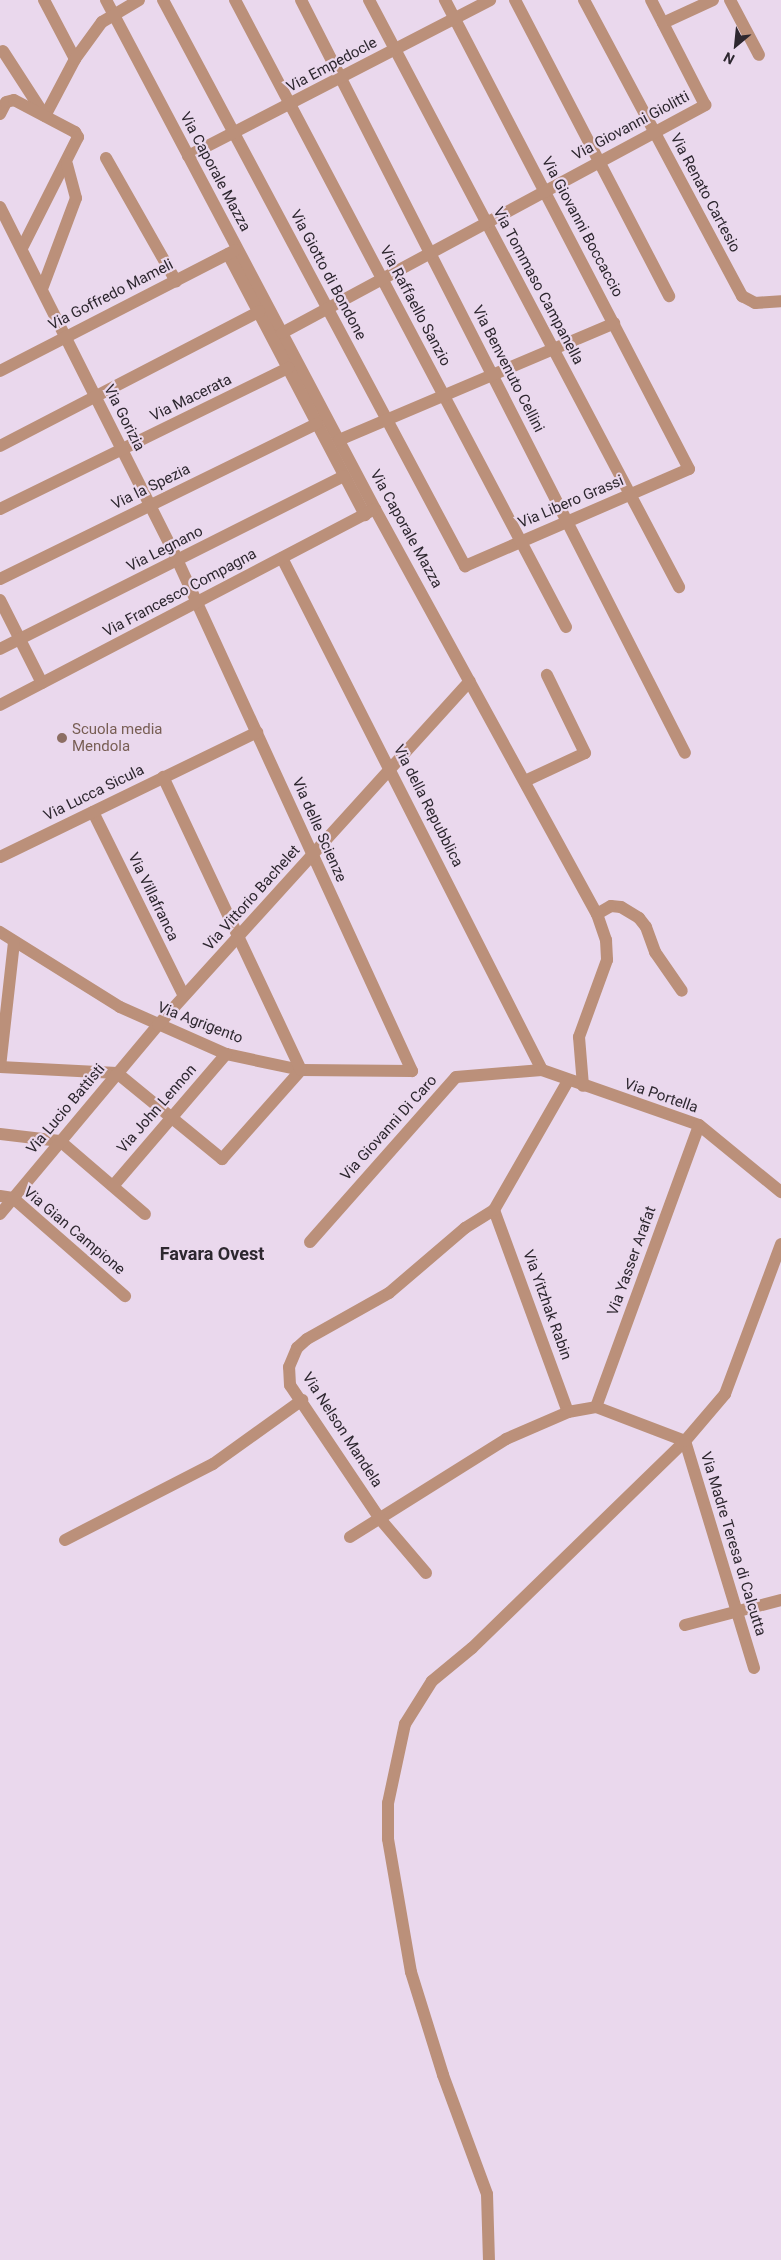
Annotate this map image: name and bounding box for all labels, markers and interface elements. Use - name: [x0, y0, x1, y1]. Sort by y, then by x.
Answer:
- north arrow: [711, 20, 761, 70]
- street label: Via Empedocle: [284, 34, 380, 96]
- text: N: [721, 49, 737, 68]
- street label: Via Giovanni Giolitti: [569, 88, 693, 164]
- street label: Via Caporale Mazza: [176, 109, 254, 235]
- street label: Via Renato Cartesio: [666, 131, 744, 255]
- street label: Via Giovanni Boccaccio: [537, 154, 627, 300]
- street label: Via Tommaso Campanella: [489, 204, 587, 368]
- street label: Via Giotto di Bondone: [286, 207, 370, 343]
- street label: Via Raffaello Sanzio: [376, 243, 454, 369]
- street label: Via Goffredo Mameli: [46, 256, 176, 334]
- street label: Via Benvenuto Cellini: [468, 303, 548, 435]
- street label: Via Macerata: [147, 371, 235, 425]
- street label: Via Gorizia: [100, 382, 148, 454]
- street label: Via la Spezia: [109, 460, 193, 514]
- street label: Via Caporale Mazza: [366, 467, 446, 591]
- street label: Via Libero Grassi: [516, 472, 626, 532]
- street label: Via Legnano: [124, 522, 206, 576]
- street label: Via Francesco Compagna: [100, 545, 260, 641]
- place label: Scuola media Mendola: [72, 720, 162, 755]
- marker: Scuola media Mendola: [56, 732, 68, 744]
- street label: Via della Repubblica: [389, 742, 467, 870]
- street label: Via Lucca Sicula: [41, 761, 147, 825]
- street label: Via delle Scienze: [288, 775, 350, 885]
- street label: Via Vittorio Bachelet: [200, 842, 304, 954]
- street label: Via Villafranca: [124, 850, 182, 944]
- street label: Via Agrigento: [155, 998, 245, 1048]
- street label: Via Lucio Battisti: [23, 1060, 109, 1158]
- street label: Via John Lennon: [114, 1061, 200, 1157]
- street label: Via Giovanni Di Caro: [337, 1072, 441, 1184]
- street label: Via Portella: [622, 1075, 700, 1117]
- street label: Via Gian Campione: [20, 1183, 128, 1279]
- street label: Via Yasser Arafat: [604, 1204, 660, 1318]
- district label: Favara Ovest: [160, 1243, 264, 1265]
- street label: Via Yitzhak Rabin: [519, 1248, 575, 1362]
- street label: Via Nelson Mandela: [298, 1369, 386, 1491]
- street label: Via Madre Teresa di Calcutta: [696, 1450, 770, 1638]

